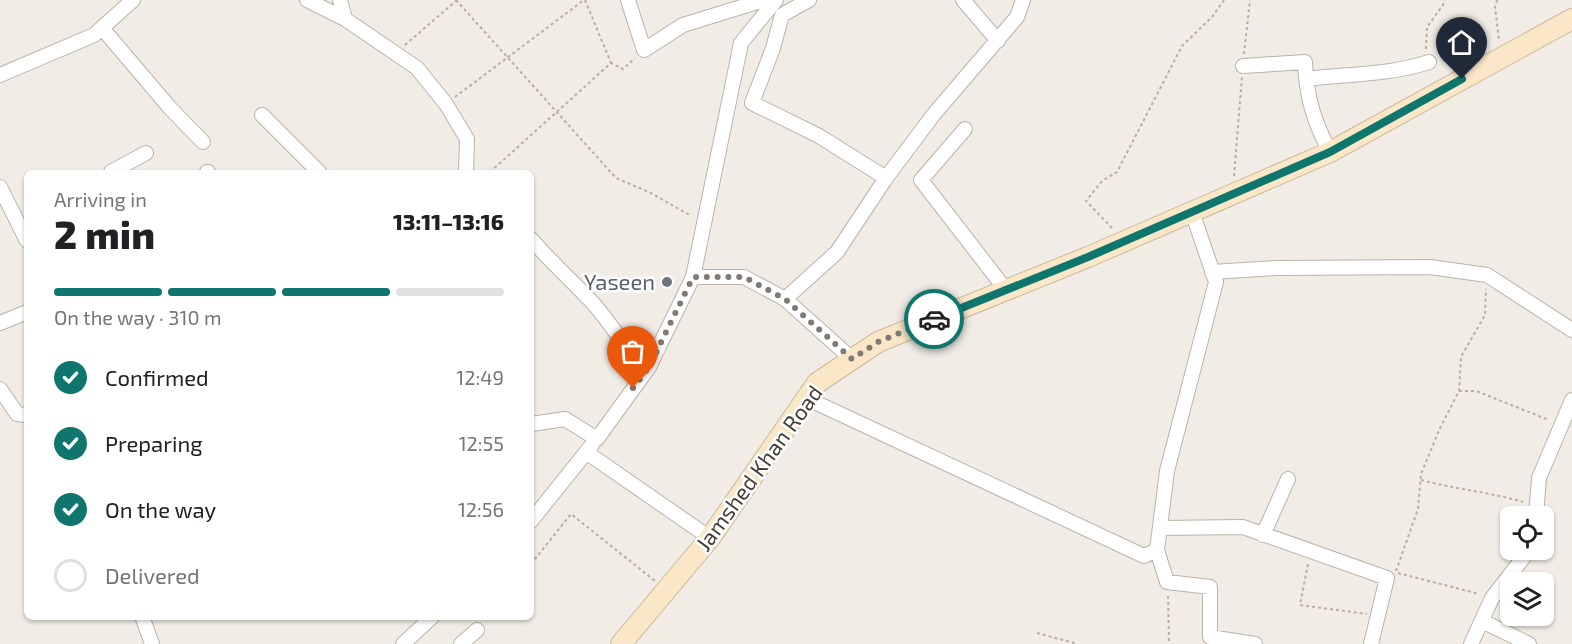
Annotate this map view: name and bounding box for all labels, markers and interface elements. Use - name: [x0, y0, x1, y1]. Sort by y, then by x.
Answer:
- pin: [1436, 17, 1487, 79]
- icon: home: [1445, 26, 1478, 59]
- text: Arriving in: [54, 187, 147, 211]
- text: 13:11–13:16: [393, 208, 504, 234]
- text: 2 min: [54, 210, 155, 257]
- place label: Yaseen: [584, 268, 655, 294]
- marker: Yaseen: [660, 275, 674, 289]
- courier: [904, 289, 964, 349]
- icon: car: [918, 303, 951, 336]
- text: On the way · 310 m: [54, 305, 221, 329]
- pin: [607, 326, 658, 388]
- icon: bag: [616, 335, 649, 368]
- icon: check: [54, 361, 87, 394]
- text: Confirmed: [105, 364, 209, 390]
- text: 12:49: [456, 365, 504, 389]
- street label: Jamshed Khan Road: [689, 380, 827, 555]
- icon: check: [54, 427, 87, 460]
- text: Preparing: [105, 430, 203, 456]
- text: 12:55: [459, 431, 504, 455]
- icon: check: [54, 493, 87, 526]
- text: On the way: [105, 496, 216, 522]
- text: 12:56: [458, 497, 504, 521]
- map controls: [1500, 506, 1554, 626]
- button: locate: [1500, 506, 1554, 560]
- text: Delivered: [105, 562, 200, 588]
- button: layers: [1500, 572, 1554, 626]

